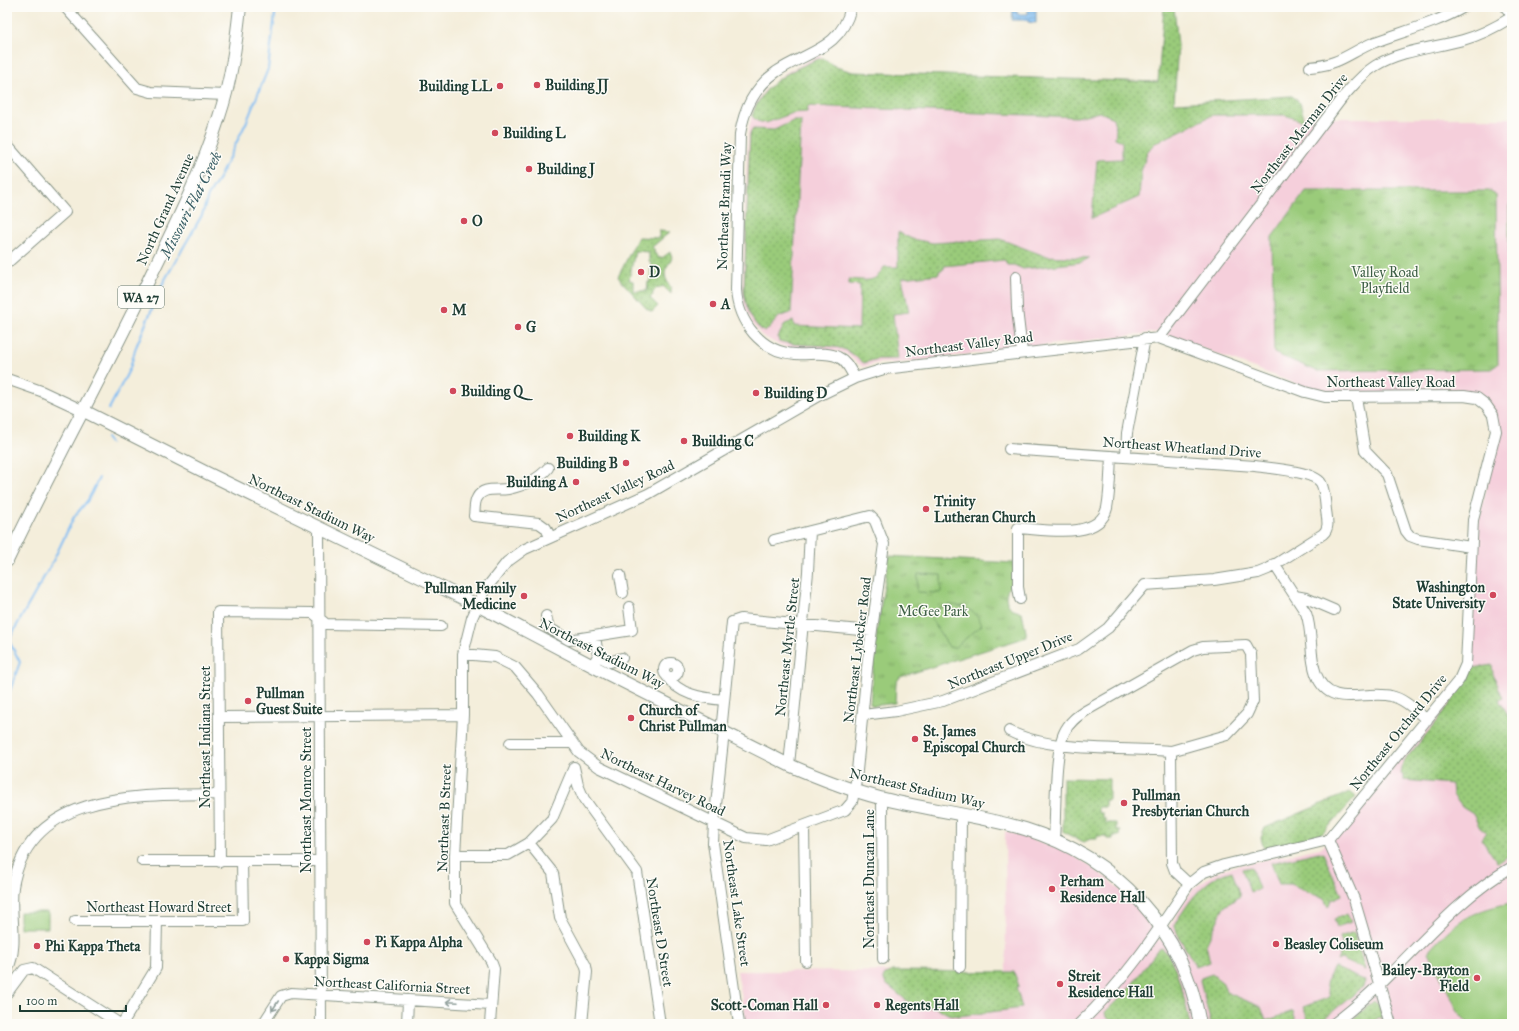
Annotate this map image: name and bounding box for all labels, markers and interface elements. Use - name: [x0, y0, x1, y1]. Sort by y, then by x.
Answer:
- street label: Northeast Merman Drive: [1247, 70, 1352, 197]
- place label: Building JJ: [545, 77, 609, 95]
- place label: Building LL: [419, 78, 493, 96]
- marker: Building JJ: [532, 80, 542, 90]
- marker: Building LL: [495, 81, 505, 91]
- place label: Building L: [503, 125, 566, 143]
- marker: Building L: [490, 128, 500, 138]
- street label: Northeast Brandi Way: [714, 141, 735, 270]
- water label: Missouri Flat Creek: [155, 148, 226, 263]
- street label: North Grand Avenue: [133, 150, 198, 268]
- place label: Building J: [537, 161, 595, 179]
- marker: Building J: [524, 164, 534, 174]
- place label: O: [472, 213, 483, 230]
- marker: O: [459, 216, 469, 226]
- place label: D: [649, 264, 660, 281]
- park label: Valley Road Playfield: [1350, 264, 1419, 297]
- marker: D: [636, 267, 646, 277]
- road number: WA 27: [118, 286, 164, 308]
- place label: A: [720, 296, 731, 313]
- marker: A: [708, 299, 718, 309]
- place label: M: [452, 302, 467, 319]
- marker: M: [439, 305, 449, 315]
- place label: G: [526, 319, 537, 336]
- marker: G: [513, 322, 523, 332]
- street label: Northeast Valley Road: [904, 328, 1034, 361]
- street label: Northeast Valley Road: [1327, 374, 1455, 391]
- place label: Building Q: [461, 383, 533, 401]
- place label: Building D: [764, 385, 827, 403]
- marker: Building Q: [448, 386, 458, 396]
- marker: Building D: [751, 388, 761, 398]
- place label: Building K: [578, 428, 641, 446]
- marker: Building K: [565, 431, 575, 441]
- place label: Building C: [692, 433, 754, 451]
- street label: Northeast Wheatland Drive: [1102, 433, 1262, 462]
- marker: Building C: [679, 436, 689, 446]
- place label: Building B: [556, 455, 618, 473]
- street label: Northeast Valley Road: [553, 457, 677, 526]
- marker: Building B: [621, 458, 631, 468]
- street label: Northeast Stadium Way: [246, 470, 378, 547]
- place label: Building A: [506, 474, 569, 492]
- marker: Building A: [571, 477, 581, 487]
- place label: Trinity Lutheran Church: [933, 493, 1036, 526]
- marker: Trinity Lutheran Church: [921, 504, 931, 514]
- street label: Northeast Lybecker Road: [840, 576, 875, 724]
- street label: Northeast Myrtle Street: [772, 577, 803, 717]
- place label: Washington State University: [1392, 579, 1486, 613]
- place label: Pullman Family Medicine: [424, 580, 517, 613]
- marker: Washington State University: [1488, 590, 1498, 600]
- marker: Pullman Family Medicine: [519, 591, 529, 601]
- park label: McGee Park: [898, 603, 969, 620]
- street label: Northeast Stadium Way: [536, 614, 668, 693]
- street label: Northeast Upper Drive: [945, 628, 1075, 693]
- street label: Northeast Indiana Street: [197, 665, 214, 809]
- street label: Northeast Orchard Drive: [1346, 671, 1451, 794]
- place label: Pullman Guest Suite: [256, 685, 323, 718]
- marker: Pullman Guest Suite: [243, 696, 253, 706]
- place label: Church of Christ Pullman: [639, 702, 727, 735]
- marker: Church of Christ Pullman: [626, 713, 636, 723]
- place label: St. James Episcopal Church: [923, 723, 1026, 757]
- street label: Northeast Monroe Street: [298, 727, 315, 873]
- marker: St. James Episcopal Church: [910, 734, 920, 744]
- street label: Northeast Harvey Road: [598, 745, 728, 820]
- street label: Northeast B Street: [434, 763, 455, 873]
- street label: Northeast Stadium Way: [848, 765, 987, 812]
- place label: Pullman Presbyterian Church: [1132, 787, 1249, 821]
- marker: Pullman Presbyterian Church: [1119, 798, 1129, 808]
- street label: Northeast Duncan Lane: [861, 809, 878, 949]
- street label: Northeast Lake Street: [719, 839, 754, 968]
- place label: Perham Residence Hall: [1060, 873, 1146, 906]
- street label: Northeast D Street: [642, 876, 677, 988]
- marker: Perham Residence Hall: [1047, 884, 1057, 894]
- street label: Northeast Howard Street: [86, 899, 232, 916]
- place label: Pi Kappa Alpha: [375, 934, 464, 952]
- place label: Beasley Coliseum: [1284, 936, 1384, 954]
- marker: Pi Kappa Alpha: [362, 937, 372, 947]
- place label: Phi Kappa Theta: [45, 938, 142, 956]
- marker: Beasley Coliseum: [1271, 939, 1281, 949]
- marker: Phi Kappa Theta: [32, 941, 42, 951]
- place label: Kappa Sigma: [294, 951, 370, 969]
- marker: Kappa Sigma: [281, 954, 291, 964]
- place label: Bailey-Brayton Field: [1382, 962, 1470, 995]
- place label: Streit Residence Hall: [1068, 968, 1154, 1001]
- street label: Northeast California Street: [313, 973, 471, 998]
- marker: Bailey-Brayton Field: [1472, 973, 1482, 983]
- marker: Streit Residence Hall: [1055, 979, 1065, 989]
- scale bar: [20, 987, 126, 1013]
- text: 100 m: [26, 994, 57, 1008]
- place label: Scott-Coman Hall: [711, 997, 819, 1014]
- place label: Regents Hall: [885, 997, 960, 1015]
- one-way arrow: [446, 999, 459, 1006]
- one-way arrow: [270, 1000, 279, 1011]
- marker: Scott-Coman Hall: [821, 1000, 831, 1010]
- marker: Regents Hall: [872, 1000, 882, 1010]

